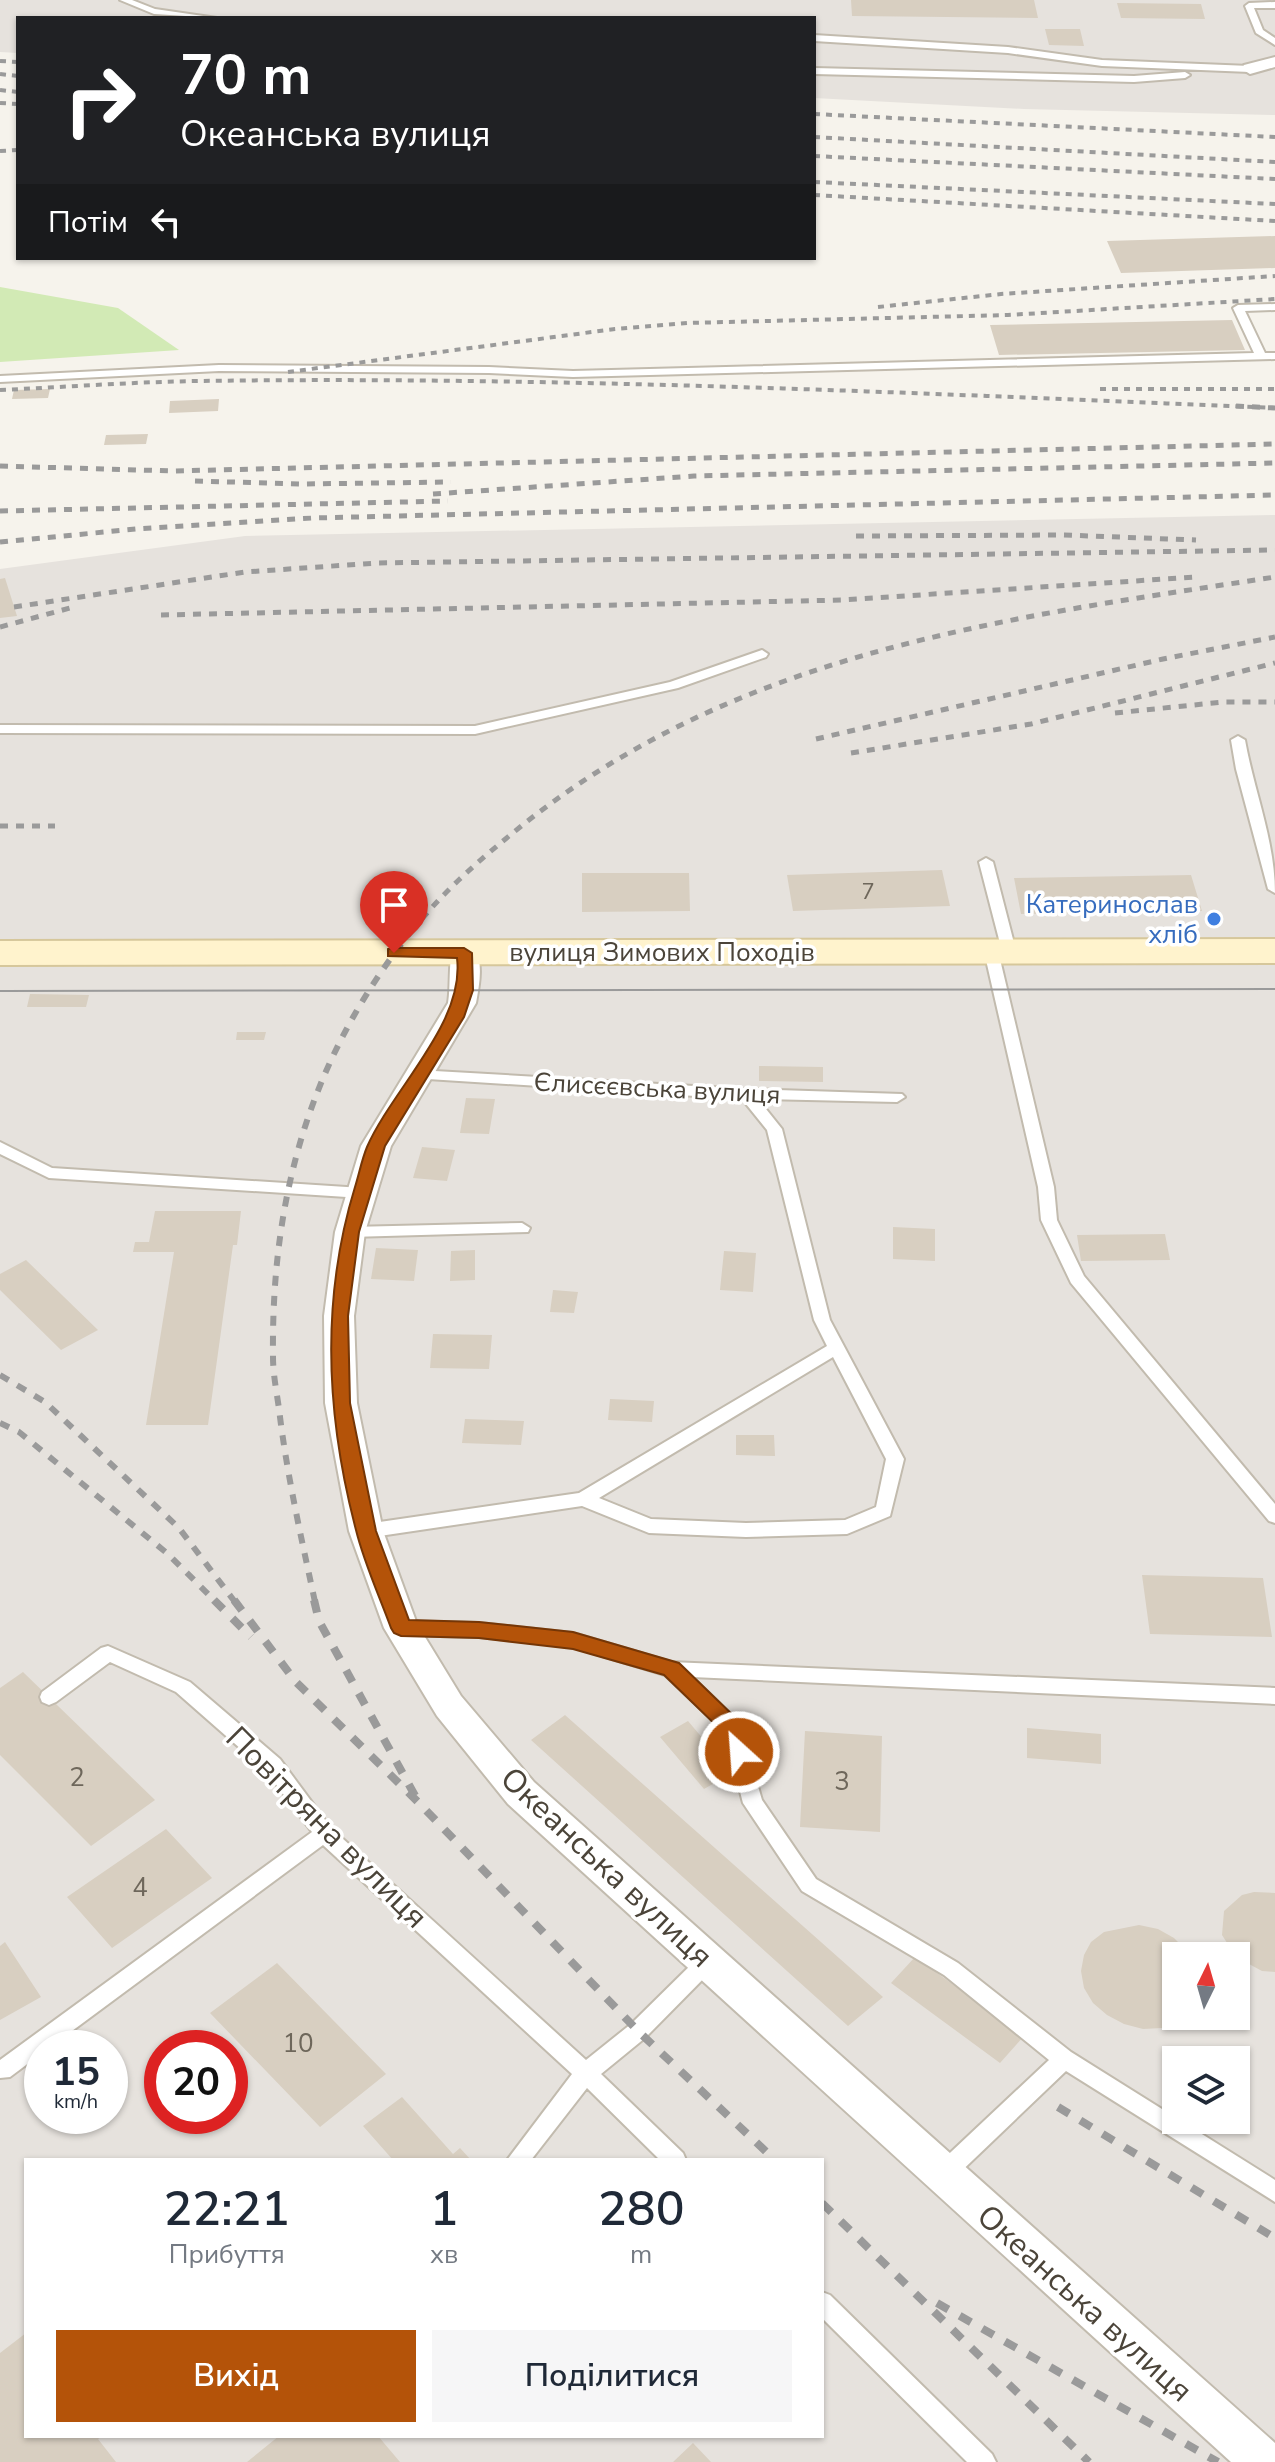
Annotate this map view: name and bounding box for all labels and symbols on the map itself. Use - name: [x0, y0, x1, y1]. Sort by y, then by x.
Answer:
- pin: [360, 871, 428, 953]
- house number: 7: [861, 877, 875, 907]
- place label: Катеринослав хліб: [1026, 887, 1198, 952]
- marker: Катеринослав хліб: [1205, 910, 1223, 928]
- street label: вулиця Зимових Походів: [509, 935, 815, 970]
- street label: Єлисєєвська вулиця: [533, 1065, 781, 1112]
- position arrow: [697, 1710, 781, 1794]
- street label: Повітряна вулиця: [216, 1717, 437, 1938]
- street label: Океанська вулиця: [491, 1757, 722, 1977]
- house number: 2: [69, 1760, 85, 1795]
- house number: 3: [834, 1764, 850, 1799]
- house number: 4: [132, 1870, 148, 1905]
- north arrow: [1162, 1942, 1250, 2030]
- house number: 10: [282, 2026, 314, 2061]
- speed limit sign: 20: [144, 2030, 248, 2134]
- street label: Океанська вулиця: [968, 2195, 1202, 2412]

